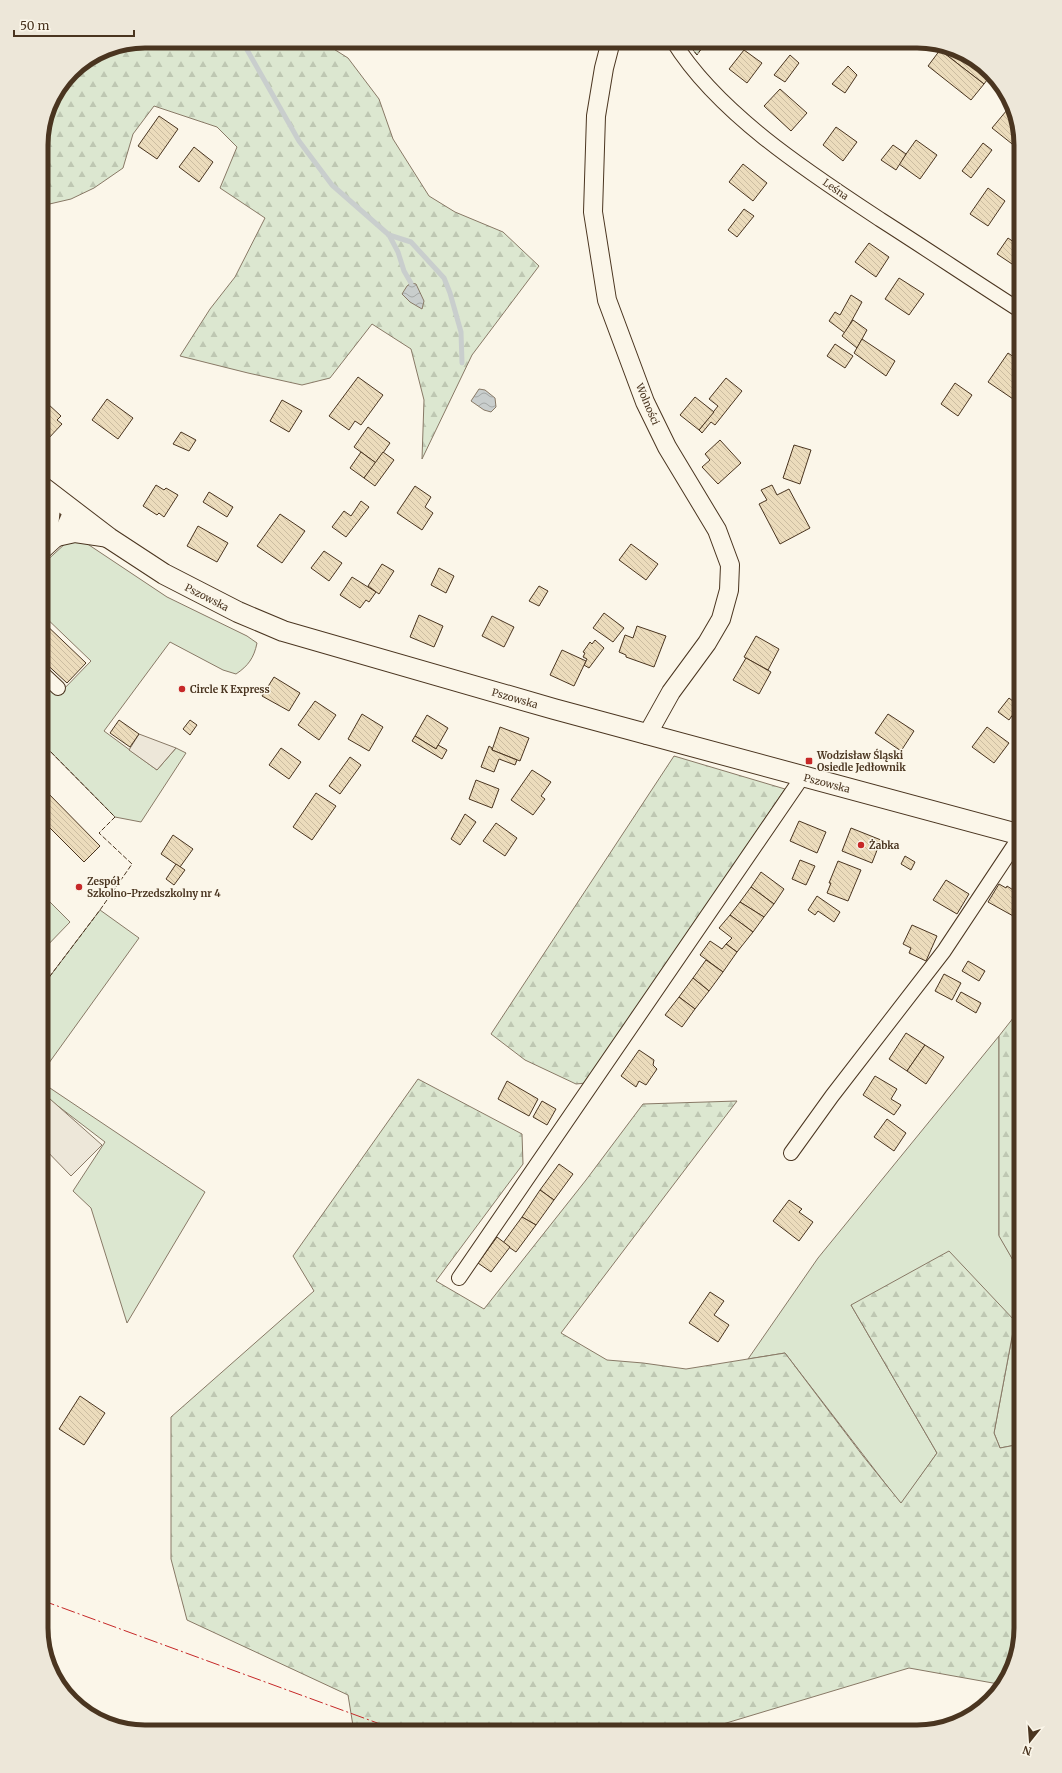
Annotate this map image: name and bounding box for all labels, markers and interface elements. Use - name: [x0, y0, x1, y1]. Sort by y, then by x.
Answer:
- scale bar: [14, 12, 134, 38]
- text: 50 m: [20, 18, 49, 33]
- street label: Leśna: [820, 176, 852, 203]
- street label: Wolności: [633, 380, 662, 427]
- street label: Pszowska: [183, 581, 231, 614]
- place label: Circle K Express: [190, 683, 270, 696]
- marker: Circle K Express: [177, 684, 187, 694]
- street label: Pszowska: [490, 686, 540, 711]
- place label: Wodzisław Śląski Osiedle Jedłownik: [816, 748, 906, 774]
- marker: Wodzisław Śląski Osiedle Jedłownik: [804, 756, 814, 766]
- street label: Pszowska: [802, 771, 852, 796]
- place label: Żabka: [869, 839, 900, 852]
- marker: Żabka: [856, 840, 866, 850]
- place label: Zespół Szkolno-Przedszkolny nr 4: [87, 875, 221, 900]
- marker: Zespół Szkolno-Przedszkolny nr 4: [74, 882, 84, 892]
- north arrow: [1010, 1721, 1050, 1761]
- text: N: [1021, 1743, 1033, 1759]

